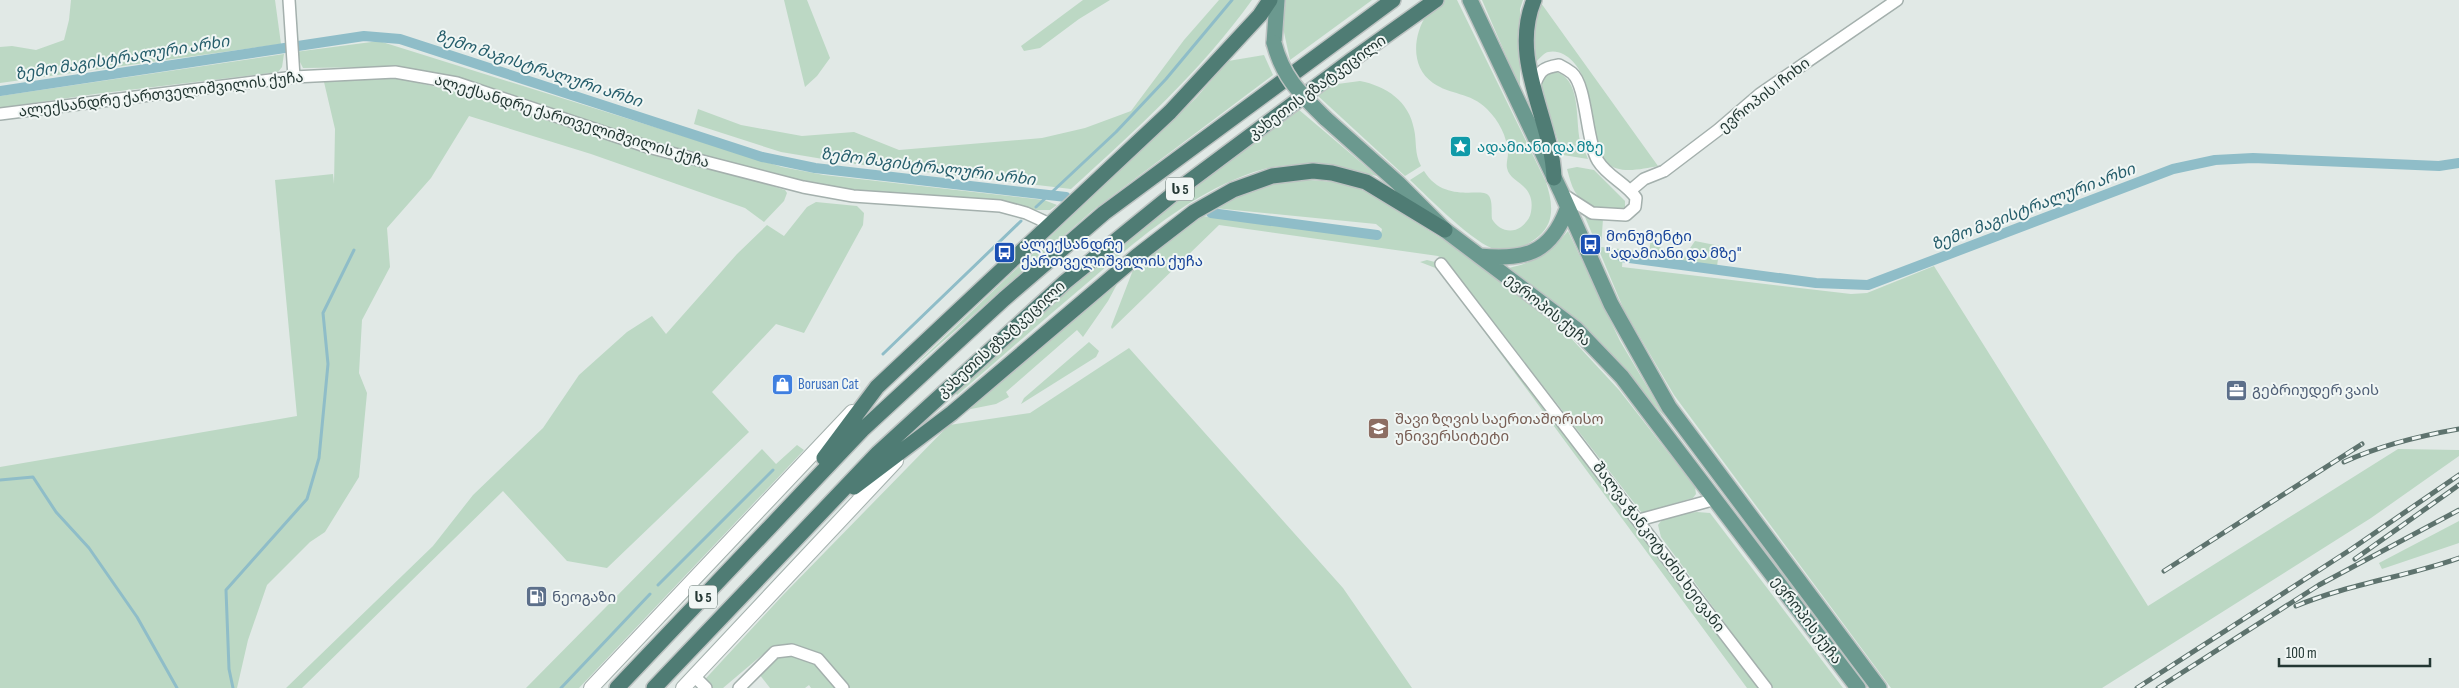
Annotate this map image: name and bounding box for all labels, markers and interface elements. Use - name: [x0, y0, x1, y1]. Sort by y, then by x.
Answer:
- water label: ზემო მაგისტრალური არხი: [433, 27, 645, 112]
- street label: კახეთის გზატკეცილი: [1245, 31, 1390, 144]
- water label: ზემო მაგისტრალური არხი: [14, 32, 231, 85]
- street label: ევროპის I ჩიხი: [1715, 54, 1814, 137]
- street label: ალექსანდრე ქართველიშვილის ქუჩა: [18, 68, 305, 121]
- street label: ალექსანდრე ქართველიშვილის ქუჩა: [432, 70, 712, 172]
- place icon: ადამიანი და მზე: [1449, 135, 1473, 159]
- place label: ადამიანი და მზე: [1477, 138, 1604, 157]
- water label: ზემო მაგისტრალური არხი: [819, 145, 1037, 190]
- water label: ზემო მაგისტრალური არხი: [1929, 159, 2139, 255]
- road number: ს 5: [1166, 178, 1194, 200]
- place label: მონუმენტი "ადამიანი და მზე": [1606, 227, 1741, 263]
- bus stop icon: მონუმენტი "ადამიანი და მზე": [1578, 233, 1602, 257]
- place label: ალექსანდრე ქართველიშვილის ქუჩა: [1021, 235, 1203, 271]
- bus stop icon: ალექსანდრე ქართველიშვილის ქუჩა: [993, 241, 1017, 265]
- street label: ევროპის ქუჩა: [1501, 270, 1595, 351]
- street label: კახეთის გზატკეცილი: [933, 277, 1069, 402]
- shop icon: Borusan Cat: [770, 372, 794, 396]
- place label: Borusan Cat: [798, 375, 859, 394]
- office icon: გებრიუდერ ვაის: [2224, 378, 2248, 402]
- place label: გებრიუდერ ვაის: [2252, 381, 2379, 400]
- place label: შავი ზღვის საერთაშორისო უნივერსიტეტი: [1395, 410, 1604, 446]
- school or university icon: შავი ზღვის საერთაშორისო უნივერსიტეტი: [1367, 416, 1391, 440]
- street label: შალვა ჭანკოტაძის ხეივანი: [1588, 458, 1729, 636]
- street label: ევროპის ქუჩა: [1767, 573, 1846, 668]
- fuel station icon: ნეოგაზი: [524, 585, 548, 609]
- road number: ს 5: [689, 586, 717, 608]
- place label: ნეოგაზი: [552, 588, 616, 607]
- scale bar: [2279, 636, 2430, 668]
- text: 100 m: [2286, 644, 2317, 663]

